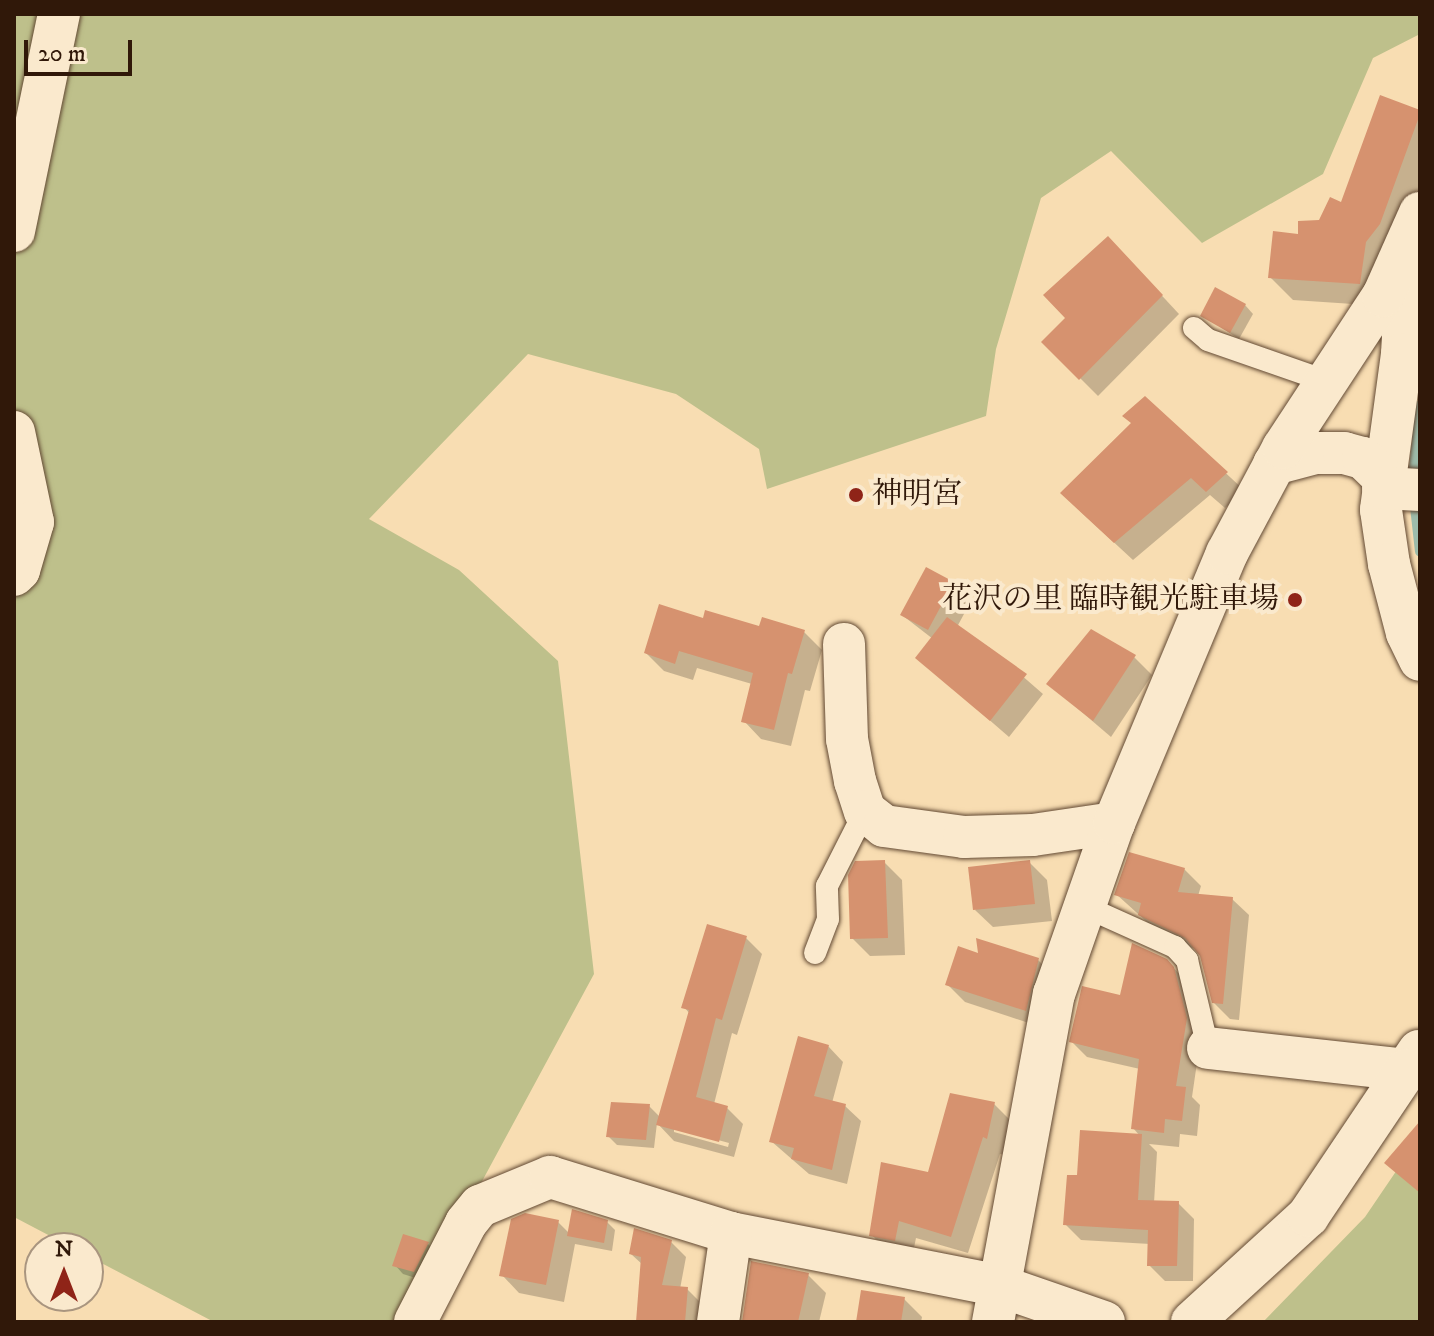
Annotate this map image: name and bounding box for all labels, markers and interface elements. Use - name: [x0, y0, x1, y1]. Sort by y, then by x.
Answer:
- scale bar: [28, 24, 136, 74]
- text: 20 m: [38, 39, 86, 69]
- place label: 神明宮: [872, 477, 962, 513]
- marker: 神明宮: [847, 486, 865, 504]
- place label: 花沢の里 臨時観光駐車場: [943, 582, 1279, 618]
- marker: 花沢の里 臨時観光駐車場: [1286, 591, 1304, 609]
- north arrow: [24, 1232, 104, 1312]
- text: N: [55, 1236, 73, 1263]

